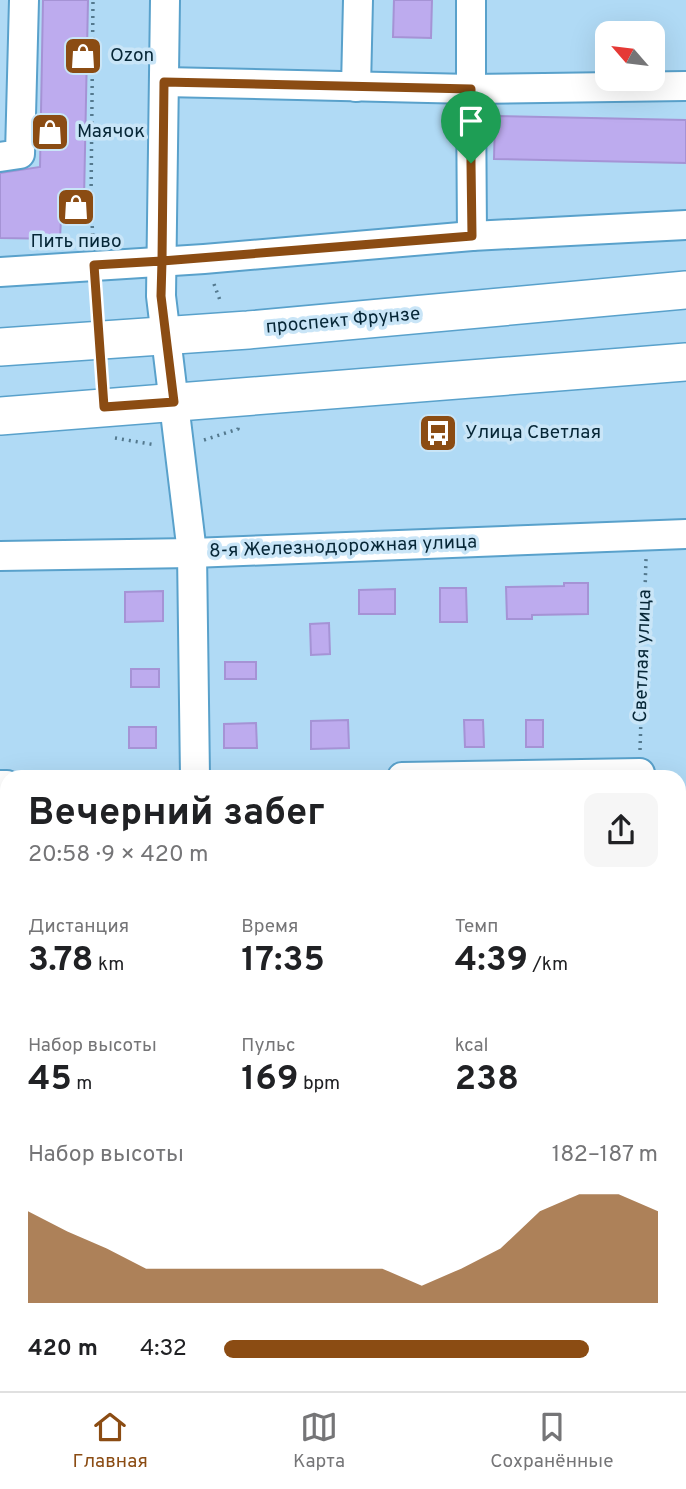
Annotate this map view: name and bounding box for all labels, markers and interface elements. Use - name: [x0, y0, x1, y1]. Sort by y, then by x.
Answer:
- north arrow: [595, 21, 665, 91]
- map controls: [595, 21, 665, 91]
- shop icon: Ozon: [62, 35, 104, 77]
- place label: Ozon: [110, 44, 154, 68]
- pin: [441, 91, 501, 163]
- icon: arrive: [452, 102, 490, 140]
- shop icon: Маячок: [29, 111, 71, 153]
- place label: Маячок: [77, 120, 145, 144]
- shop icon: Пить пиво: [55, 186, 97, 228]
- place label: Пить пиво: [30, 230, 122, 254]
- street label: проспект Фрунзе: [265, 302, 421, 340]
- bus stop icon: Улица Светлая: [417, 412, 459, 454]
- place label: Улица Светлая: [465, 421, 601, 445]
- street label: 8-я Железнодорожная улица: [209, 530, 477, 564]
- street label: Светлая улица: [629, 589, 657, 723]
- text: Вечерний забег: [28, 790, 325, 839]
- button: share: [584, 793, 658, 867]
- text: 20:58 · 9 × 420 m: [28, 841, 209, 870]
- text: Дистанция: [28, 915, 129, 939]
- text: Время: [241, 915, 298, 939]
- text: Темп: [455, 915, 498, 939]
- text: 3.78: [28, 939, 93, 983]
- text: 17:35: [241, 939, 325, 983]
- text: 4:39: [455, 939, 528, 983]
- text: km: [93, 953, 124, 977]
- text: /km: [528, 953, 568, 977]
- text: Набор высоты: [28, 1034, 157, 1058]
- text: Пульс: [241, 1034, 295, 1058]
- text: kcal: [455, 1034, 488, 1058]
- text: 45: [28, 1058, 72, 1102]
- text: 169: [241, 1058, 298, 1102]
- text: 238: [455, 1058, 519, 1102]
- text: m: [72, 1072, 92, 1096]
- text: bpm: [298, 1072, 340, 1096]
- text: Набор высоты: [28, 1141, 184, 1170]
- text: 182–187 m: [552, 1141, 658, 1170]
- text: 420 m: [28, 1335, 98, 1364]
- text: 4:32: [140, 1335, 187, 1364]
- tab: Главная: [73, 1408, 148, 1474]
- tab: Карта: [293, 1408, 345, 1474]
- tab: Сохранённые: [490, 1408, 613, 1474]

